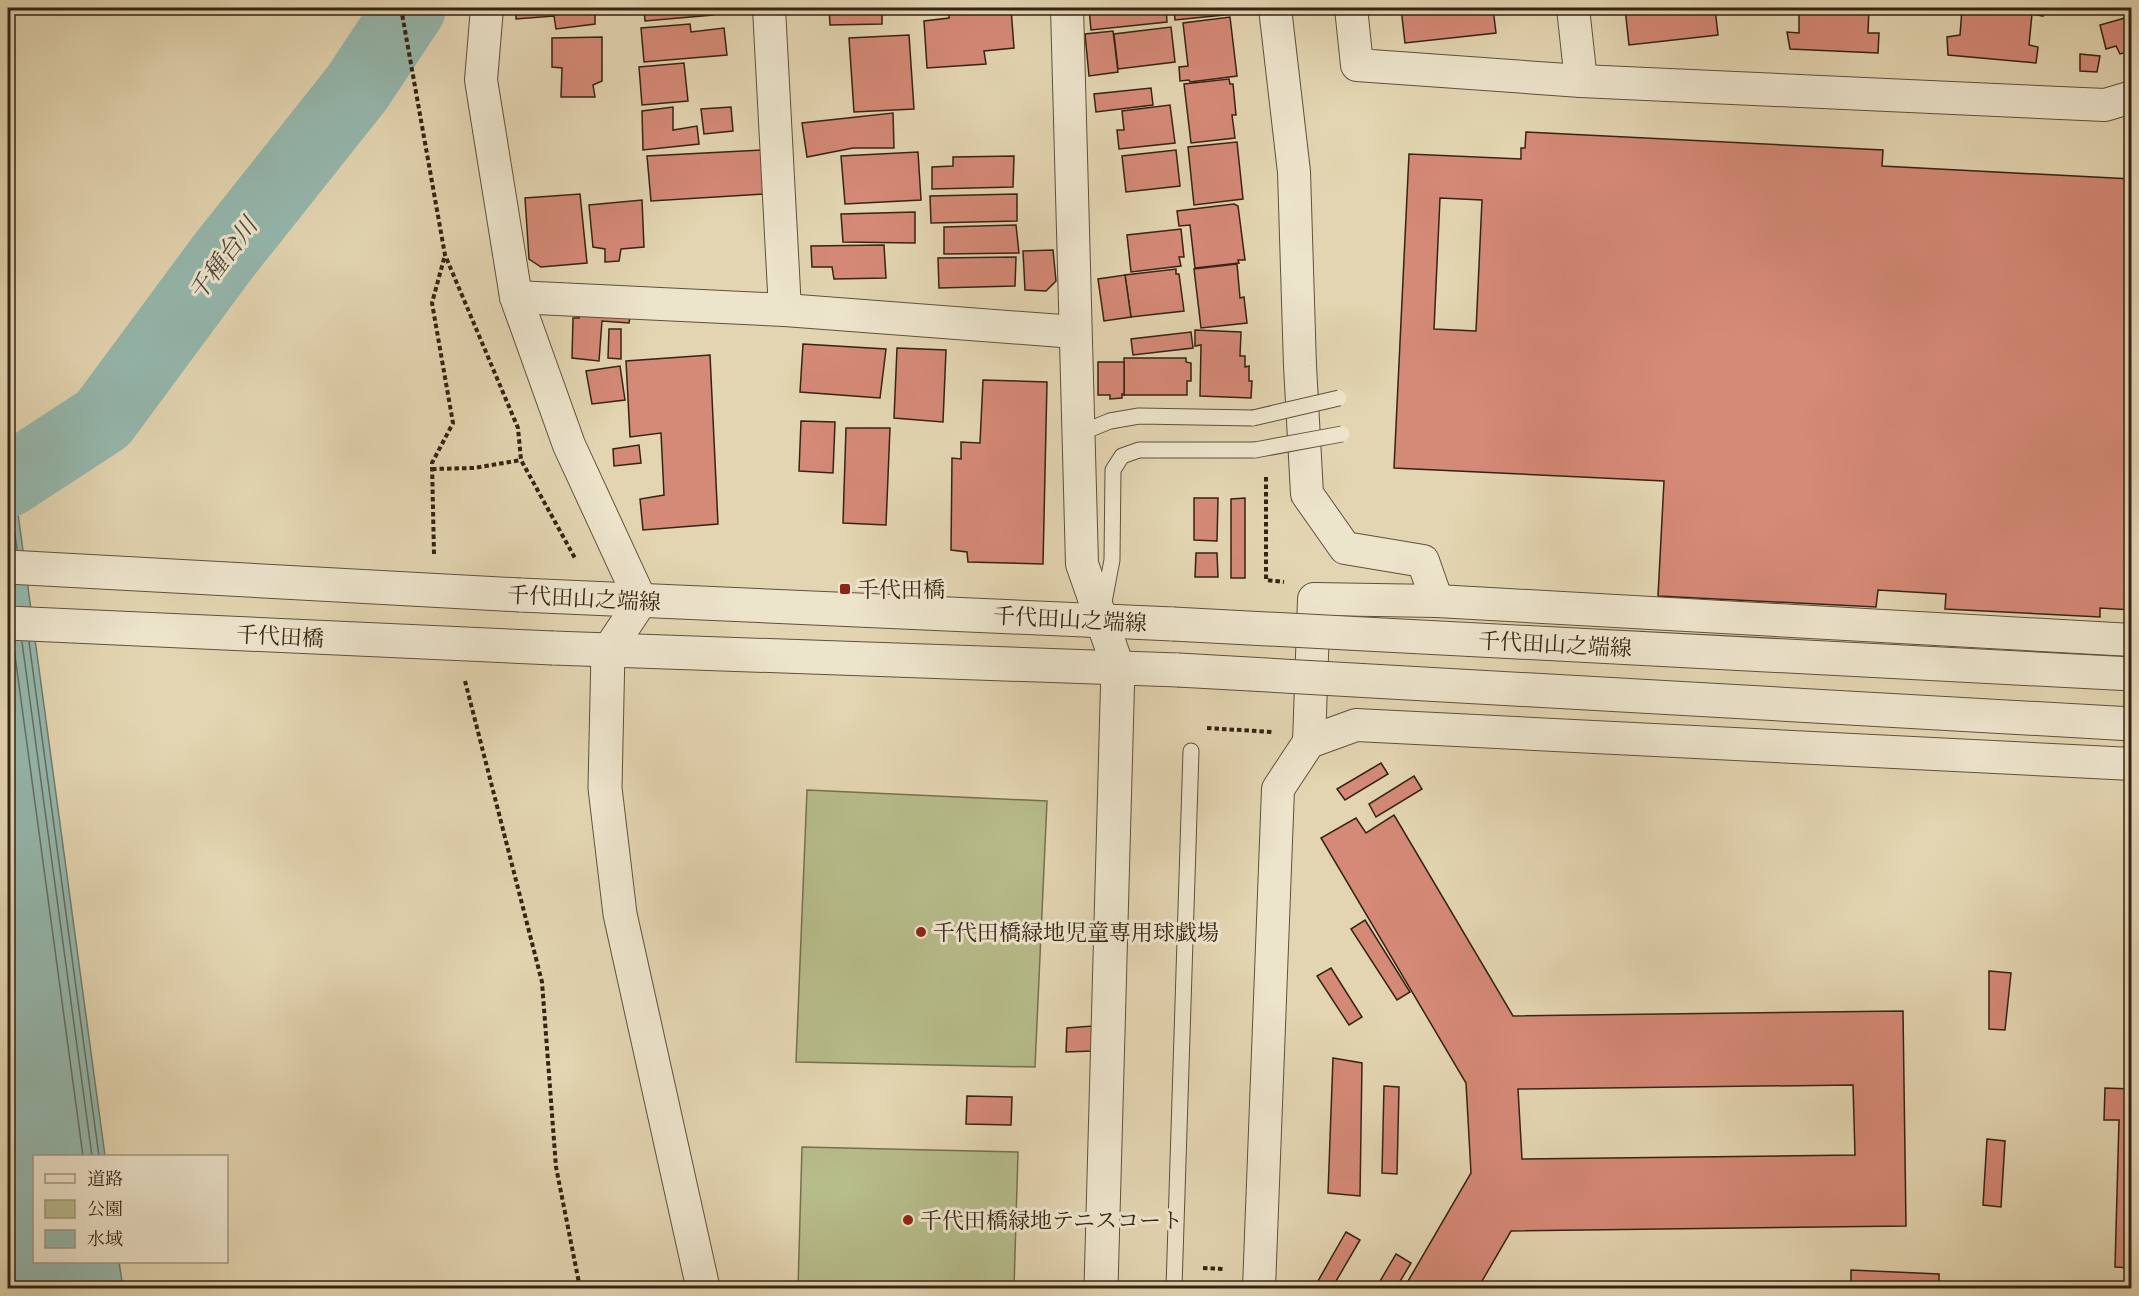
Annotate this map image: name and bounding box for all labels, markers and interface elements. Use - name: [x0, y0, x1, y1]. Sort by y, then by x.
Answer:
- water label: 千種台川: [184, 210, 265, 306]
- place label: 千代田橋: [857, 578, 945, 602]
- marker: 千代田橋: [838, 582, 852, 596]
- street label: 千代田山之端線: [506, 583, 661, 615]
- street label: 千代田山之端線: [992, 604, 1147, 636]
- street label: 千代田橋: [235, 623, 325, 651]
- street label: 千代田山之端線: [1477, 629, 1632, 661]
- place label: 千代田橋緑地児童専用球戯場: [933, 921, 1219, 945]
- marker: 千代田橋緑地児童専用球戯場: [914, 925, 928, 939]
- legend: [33, 1155, 228, 1263]
- text: 道路: [87, 1169, 123, 1189]
- text: 公園: [87, 1200, 123, 1219]
- place label: 千代田橋緑地テニスコート: [920, 1209, 1183, 1233]
- marker: 千代田橋緑地テニスコート: [901, 1213, 915, 1227]
- text: 水域: [87, 1229, 123, 1249]

